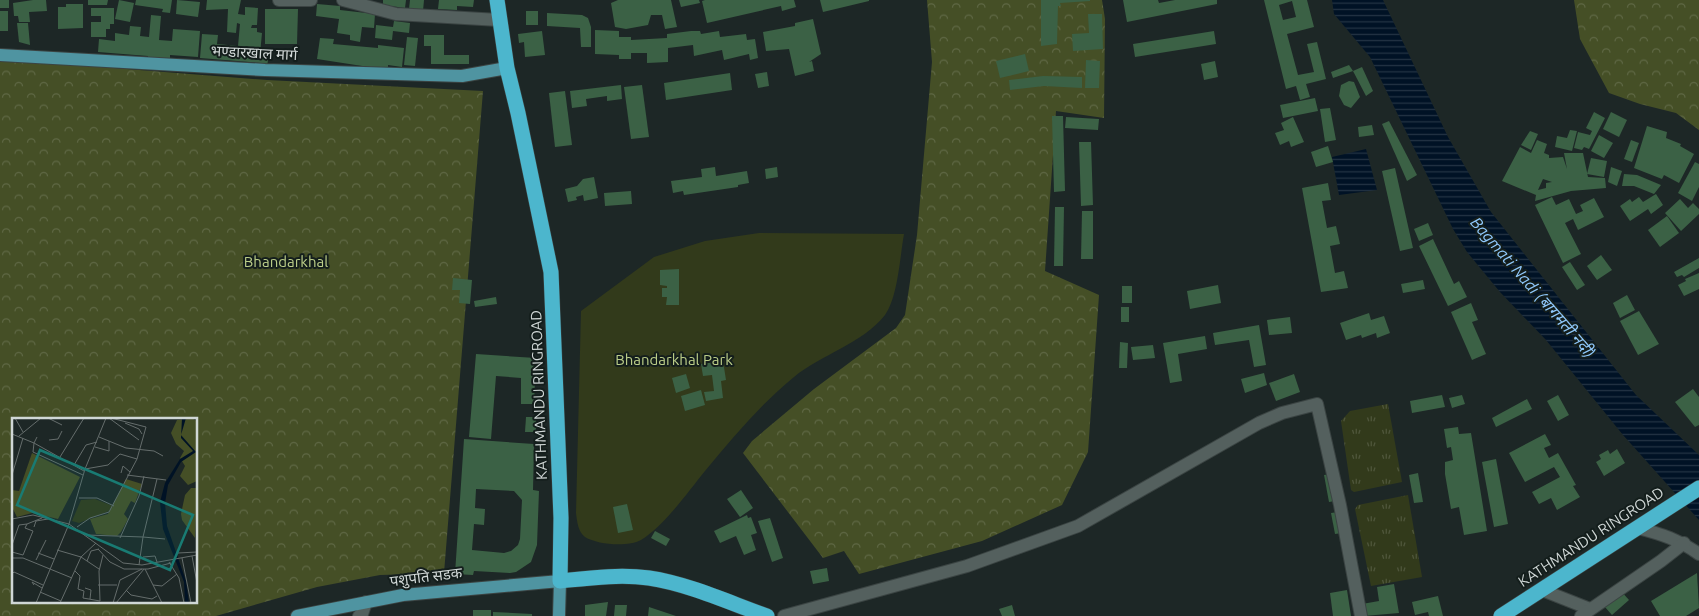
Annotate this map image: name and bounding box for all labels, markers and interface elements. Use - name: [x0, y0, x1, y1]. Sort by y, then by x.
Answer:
- street label: भण्डारखाल मार्ग: [210, 42, 299, 63]
- water label: Bagmati Nadi (बागमती नदी): [1466, 213, 1599, 361]
- park label: Bhandarkhal: [244, 253, 328, 270]
- street label: KATHMANDU RINGROAD: [527, 310, 550, 480]
- park label: Bhandarkhal Park: [615, 351, 733, 368]
- inset map: [12, 418, 198, 604]
- street label: KATHMANDU RINGROAD: [1515, 483, 1667, 590]
- street label: पशुपति सडक: [389, 564, 464, 591]

